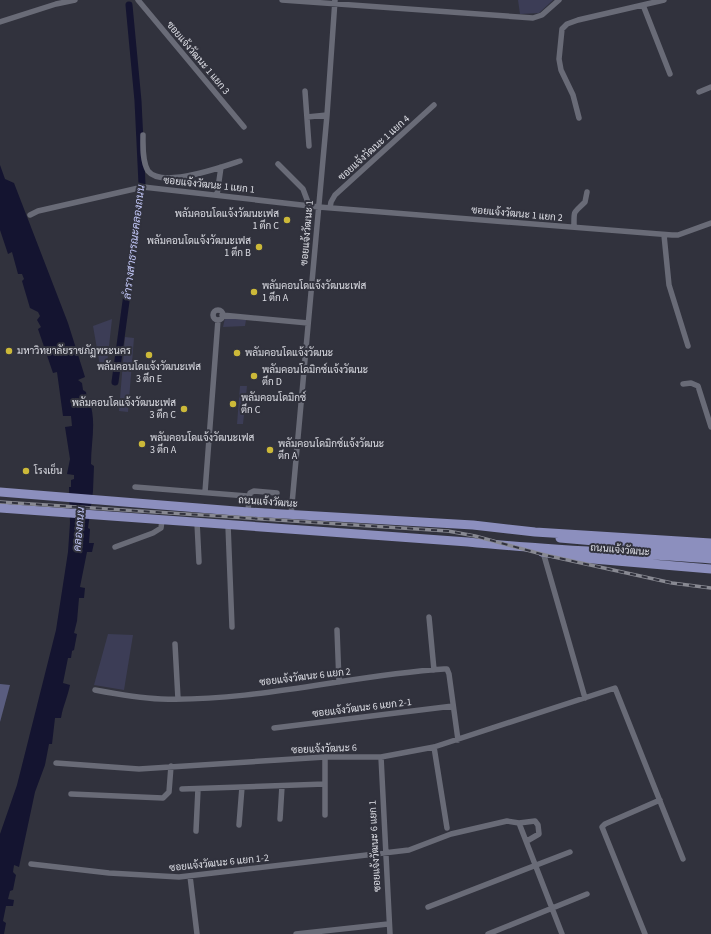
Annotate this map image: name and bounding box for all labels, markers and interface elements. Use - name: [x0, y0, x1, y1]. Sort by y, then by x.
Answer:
- street label: ซอยแจ้งวัฒนะ 1 แยก 3: [163, 18, 233, 98]
- street label: ซอยแจ้งวัฒนะ 1 แยก 4: [335, 112, 413, 184]
- street label: ซอยแจ้งวัฒนะ 1 แยก 1: [163, 173, 255, 197]
- water label: ลำรางสาธารณะคลองถนน: [120, 184, 148, 300]
- street label: ซอยแจ้งวัฒนะ 1: [297, 200, 317, 266]
- street label: ซอยแจ้งวัฒนะ 1 แยก 2: [471, 203, 563, 225]
- place label: พลัมคอนโดแจ้งวัฒนะเฟส 1 ตึก C: [175, 207, 279, 233]
- marker: พลัมคอนโดแจ้งวัฒนะเฟส 1 ตึก C: [282, 215, 292, 225]
- place label: พลัมคอนโดแจ้งวัฒนะเฟส 1 ตึก B: [147, 234, 251, 260]
- marker: พลัมคอนโดแจ้งวัฒนะเฟส 1 ตึก B: [254, 242, 264, 252]
- place label: พลัมคอนโดแจ้งวัฒนะเฟส 1 ตึก A: [262, 279, 366, 305]
- marker: พลัมคอนโดแจ้งวัฒนะเฟส 1 ตึก A: [249, 287, 259, 297]
- place label: มหาวิทยาลัยราชภัฏพระนคร: [17, 344, 131, 358]
- marker: มหาวิทยาลัยราชภัฏพระนคร: [4, 346, 14, 356]
- place label: พลัมคอนโดแจ้งวัฒนะ: [245, 346, 333, 360]
- marker: พลัมคอนโดแจ้งวัฒนะ: [232, 348, 242, 358]
- marker: พลัมคอนโดแจ้งวัฒนะเฟส 3 ตึก E: [144, 350, 154, 360]
- place label: พลัมคอนโดแจ้งวัฒนะเฟส 3 ตึก E: [97, 360, 201, 386]
- place label: พลัมคอนโดมิกซ์แจ้งวัฒนะ ตึก D: [262, 362, 368, 389]
- marker: พลัมคอนโดมิกซ์แจ้งวัฒนะ ตึก D: [249, 371, 259, 381]
- place label: พลัมคอนโดมิกซ์ ตึก C: [241, 390, 306, 417]
- place label: พลัมคอนโดแจ้งวัฒนะเฟส 3 ตึก C: [72, 396, 176, 422]
- marker: พลัมคอนโดมิกซ์ ตึก C: [228, 399, 238, 409]
- marker: พลัมคอนโดแจ้งวัฒนะเฟส 3 ตึก C: [179, 404, 189, 414]
- place label: พลัมคอนโดแจ้งวัฒนะเฟส 3 ตึก A: [150, 431, 254, 457]
- place label: พลัมคอนโดมิกซ์แจ้งวัฒนะ ตึก A: [278, 436, 384, 463]
- marker: พลัมคอนโดแจ้งวัฒนะเฟส 3 ตึก A: [137, 439, 147, 449]
- marker: พลัมคอนโดมิกซ์แจ้งวัฒนะ ตึก A: [265, 445, 275, 455]
- place label: โรงเย็น: [33, 463, 62, 478]
- marker: โรงเย็น: [21, 466, 31, 476]
- street label: ถนนแจ้งวัฒนะ: [238, 493, 298, 511]
- water label: คลองถนน: [70, 506, 88, 552]
- street label: ถนนแจ้งวัฒนะ: [590, 540, 650, 560]
- street label: ซอยแจ้งวัฒนะ 6 แยก 2: [258, 664, 352, 690]
- street label: ซอยแจ้งวัฒนะ 6 แยก 2-1: [311, 695, 413, 721]
- street label: ซอยแจ้งวัฒนะ 6: [291, 741, 357, 757]
- street label: ซอยแจ้งวัฒนะ 6 แยก 1: [366, 800, 384, 892]
- street label: ซอยแจ้งวัฒนะ 6 แยก 1-2: [169, 851, 270, 875]

